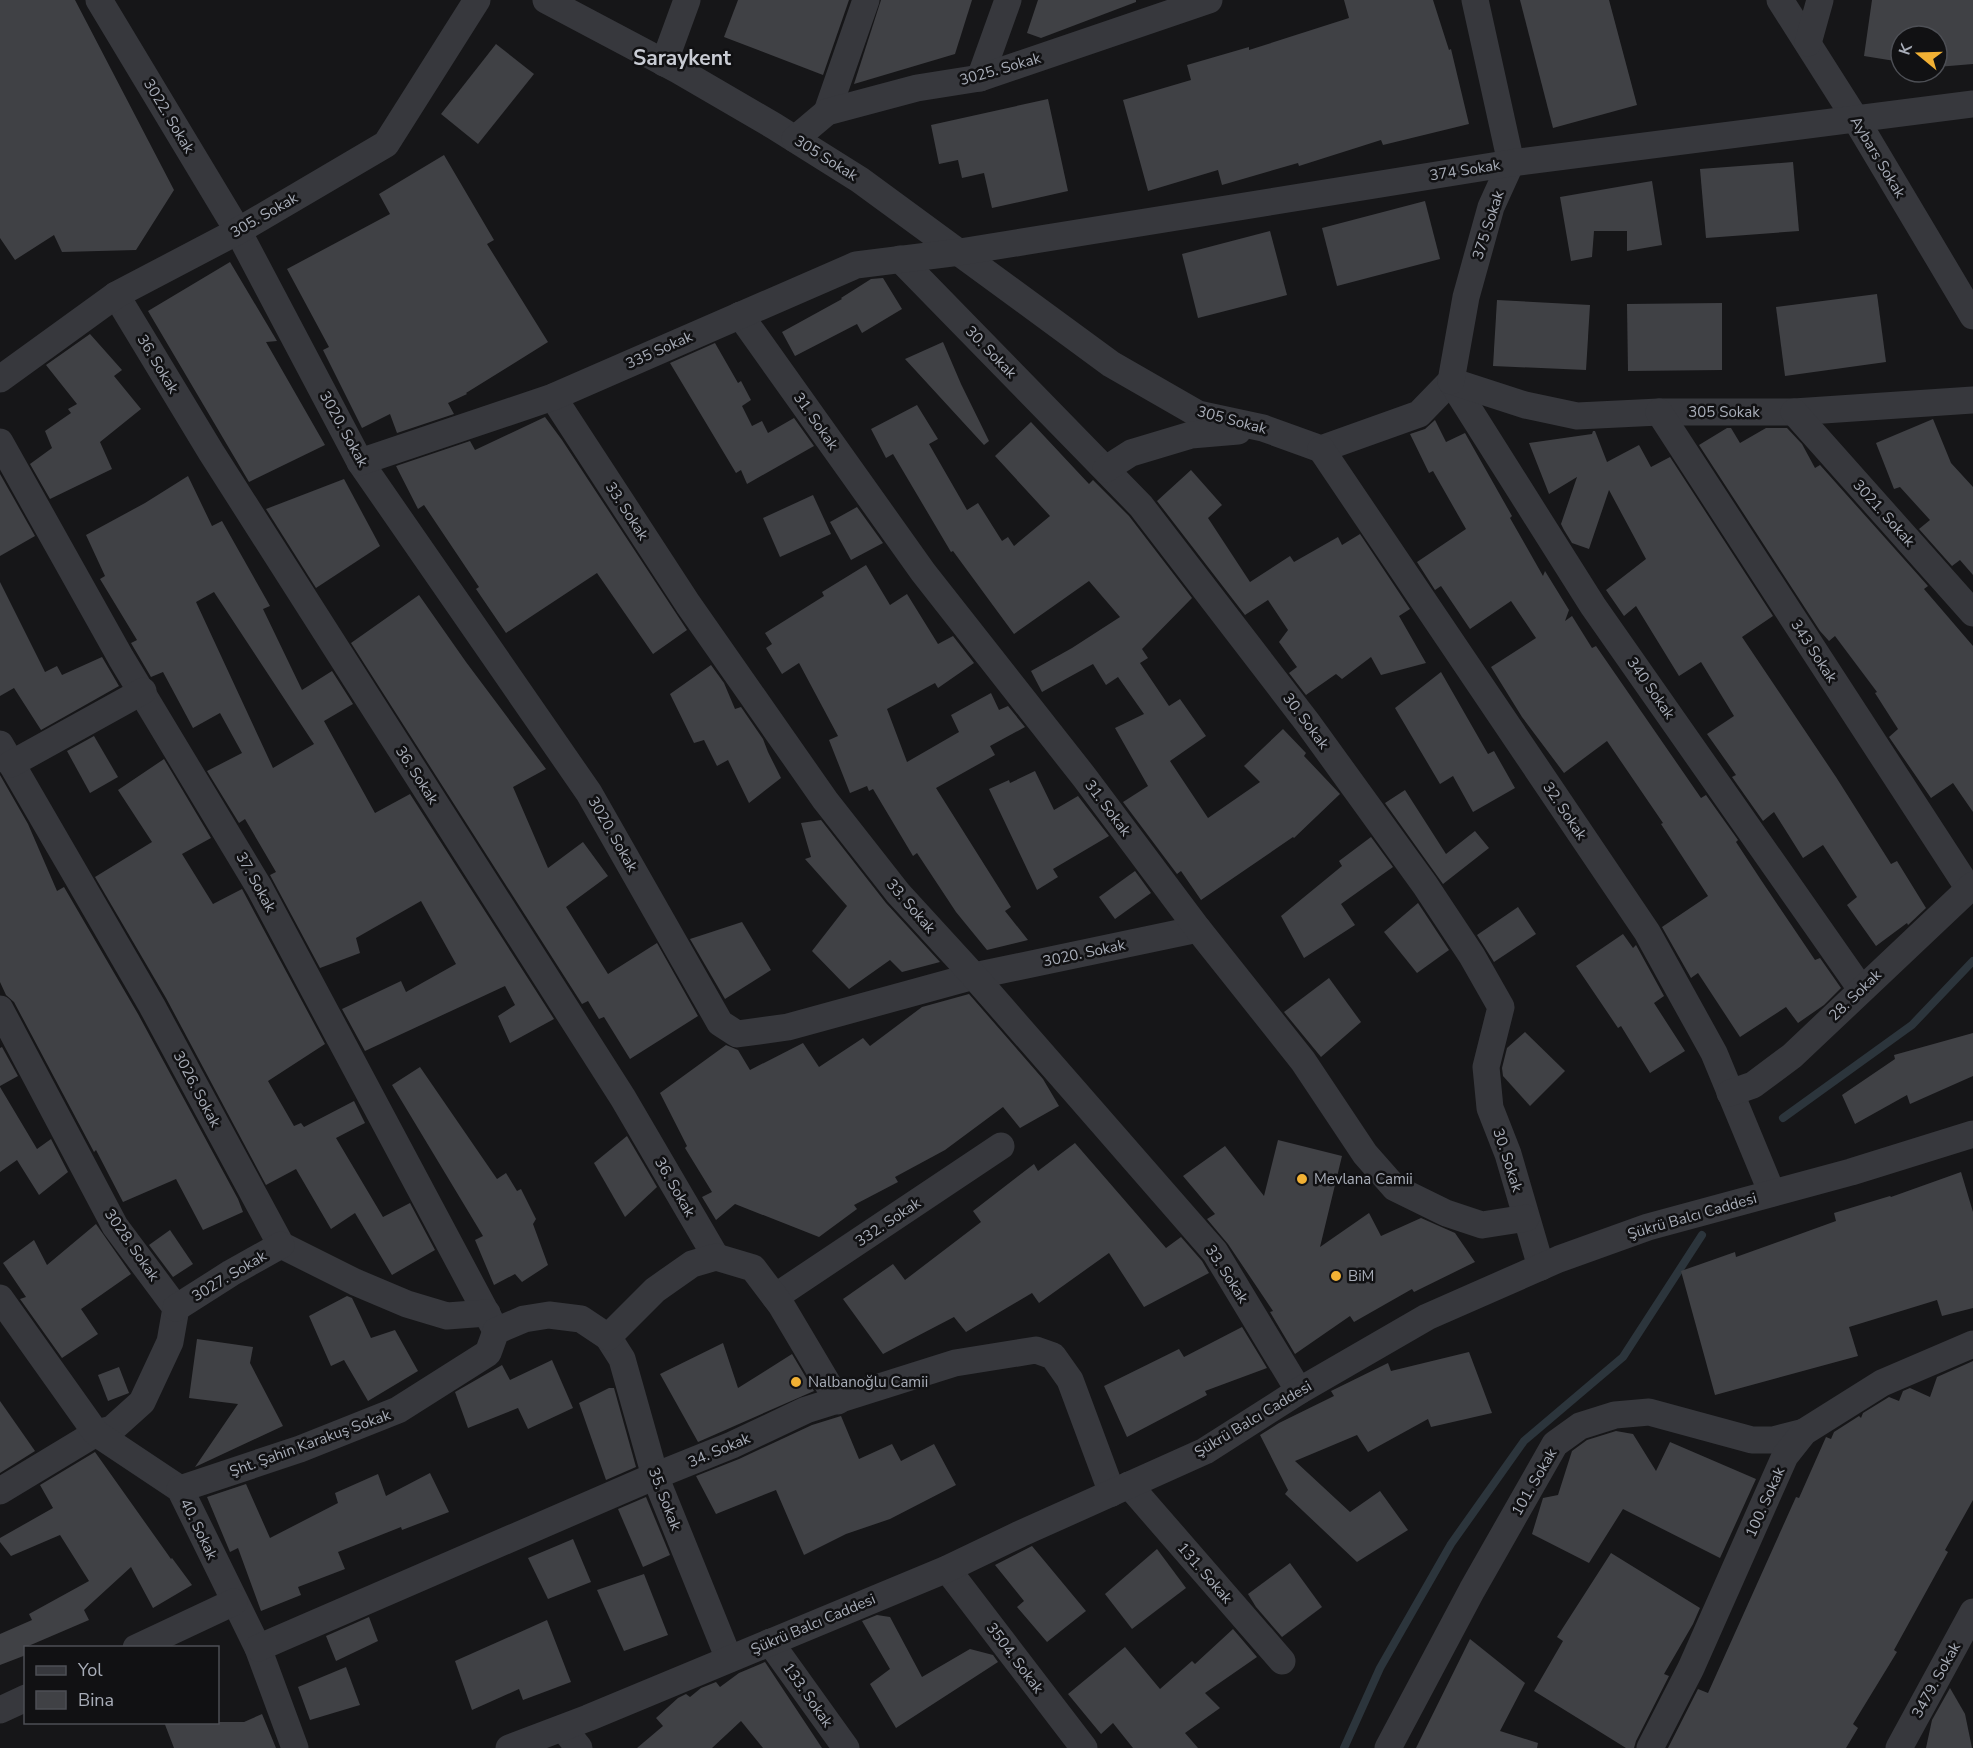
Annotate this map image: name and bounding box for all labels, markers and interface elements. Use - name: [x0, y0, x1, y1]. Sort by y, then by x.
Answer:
- north arrow: [1889, 24, 1949, 84]
- text: K: [1894, 40, 1918, 58]
- district label: Saraykent: [633, 44, 732, 72]
- street label: 3025. Sokak: [957, 48, 1043, 90]
- street label: 3022. Sokak: [139, 75, 199, 157]
- street label: Aybars Sokak: [1846, 113, 1910, 202]
- street label: 305 Sokak: [790, 131, 862, 186]
- street label: 374 Sokak: [1428, 154, 1502, 185]
- street label: 305. Sokak: [227, 187, 302, 242]
- street label: 375 Sokak: [1467, 188, 1509, 262]
- street label: 30. Sokak: [961, 321, 1021, 383]
- street label: 335 Sokak: [622, 326, 696, 374]
- street label: 36. Sokak: [133, 331, 184, 398]
- street label: 3020. Sokak: [315, 388, 373, 471]
- street label: 31. Sokak: [789, 388, 843, 454]
- street label: 305 Sokak: [1195, 401, 1270, 439]
- street label: 305 Sokak: [1688, 402, 1760, 422]
- street label: 3021. Sokak: [1849, 475, 1920, 551]
- street label: 33. Sokak: [601, 478, 654, 544]
- street label: 343 Sokak: [1786, 616, 1842, 687]
- street label: 340 Sokak: [1622, 653, 1680, 723]
- street label: 30. Sokak: [1278, 689, 1334, 754]
- street label: 36. Sokak: [391, 742, 444, 808]
- street label: 31. Sokak: [1080, 776, 1136, 841]
- street label: 32. Sokak: [1538, 778, 1592, 844]
- street label: 3020. Sokak: [583, 793, 643, 876]
- street label: 37. Sokak: [231, 848, 281, 916]
- street label: 33. Sokak: [882, 875, 940, 938]
- street label: 3020. Sokak: [1041, 934, 1128, 971]
- street label: 28. Sokak: [1824, 965, 1886, 1025]
- street label: 3026. Sokak: [169, 1047, 226, 1131]
- street label: 30. Sokak: [1488, 1126, 1528, 1195]
- street label: 36. Sokak: [650, 1154, 700, 1221]
- place label: Mevlana Camii: [1314, 1169, 1413, 1189]
- marker: Mevlana Camii: [1295, 1172, 1309, 1186]
- street label: Şükrü Balcı Caddesi: [1625, 1188, 1759, 1244]
- street label: 332. Sokak: [851, 1193, 925, 1251]
- street label: 3028. Sokak: [100, 1205, 164, 1285]
- street label: 33. Sokak: [1201, 1241, 1254, 1307]
- street label: 3027. Sokak: [188, 1246, 270, 1306]
- place label: BiM: [1348, 1266, 1374, 1286]
- marker: BiM: [1329, 1269, 1343, 1283]
- place label: Nalbanoğlu Camii: [808, 1372, 928, 1392]
- marker: Nalbanoğlu Camii: [789, 1375, 803, 1389]
- street label: Şükrü Balcı Caddesi: [1191, 1376, 1315, 1462]
- street label: Şht. Şahin Karakuş Sokak: [227, 1404, 394, 1481]
- street label: 34. Sokak: [685, 1428, 754, 1472]
- street label: 101. Sokak: [1507, 1444, 1562, 1519]
- street label: 100. Sokak: [1741, 1463, 1790, 1540]
- street label: 35. Sokak: [644, 1465, 686, 1534]
- street label: 40. Sokak: [176, 1495, 223, 1563]
- street label: 131. Sokak: [1173, 1538, 1237, 1608]
- street label: Şükrü Balcı Caddesi: [748, 1589, 878, 1659]
- street label: 3504. Sokak: [982, 1619, 1048, 1698]
- street label: 3479. Sokak: [1907, 1638, 1965, 1721]
- legend: [24, 1646, 219, 1724]
- text: Yol: [77, 1658, 103, 1682]
- street label: 133. Sokak: [778, 1659, 838, 1732]
- text: Bina: [78, 1688, 114, 1712]

